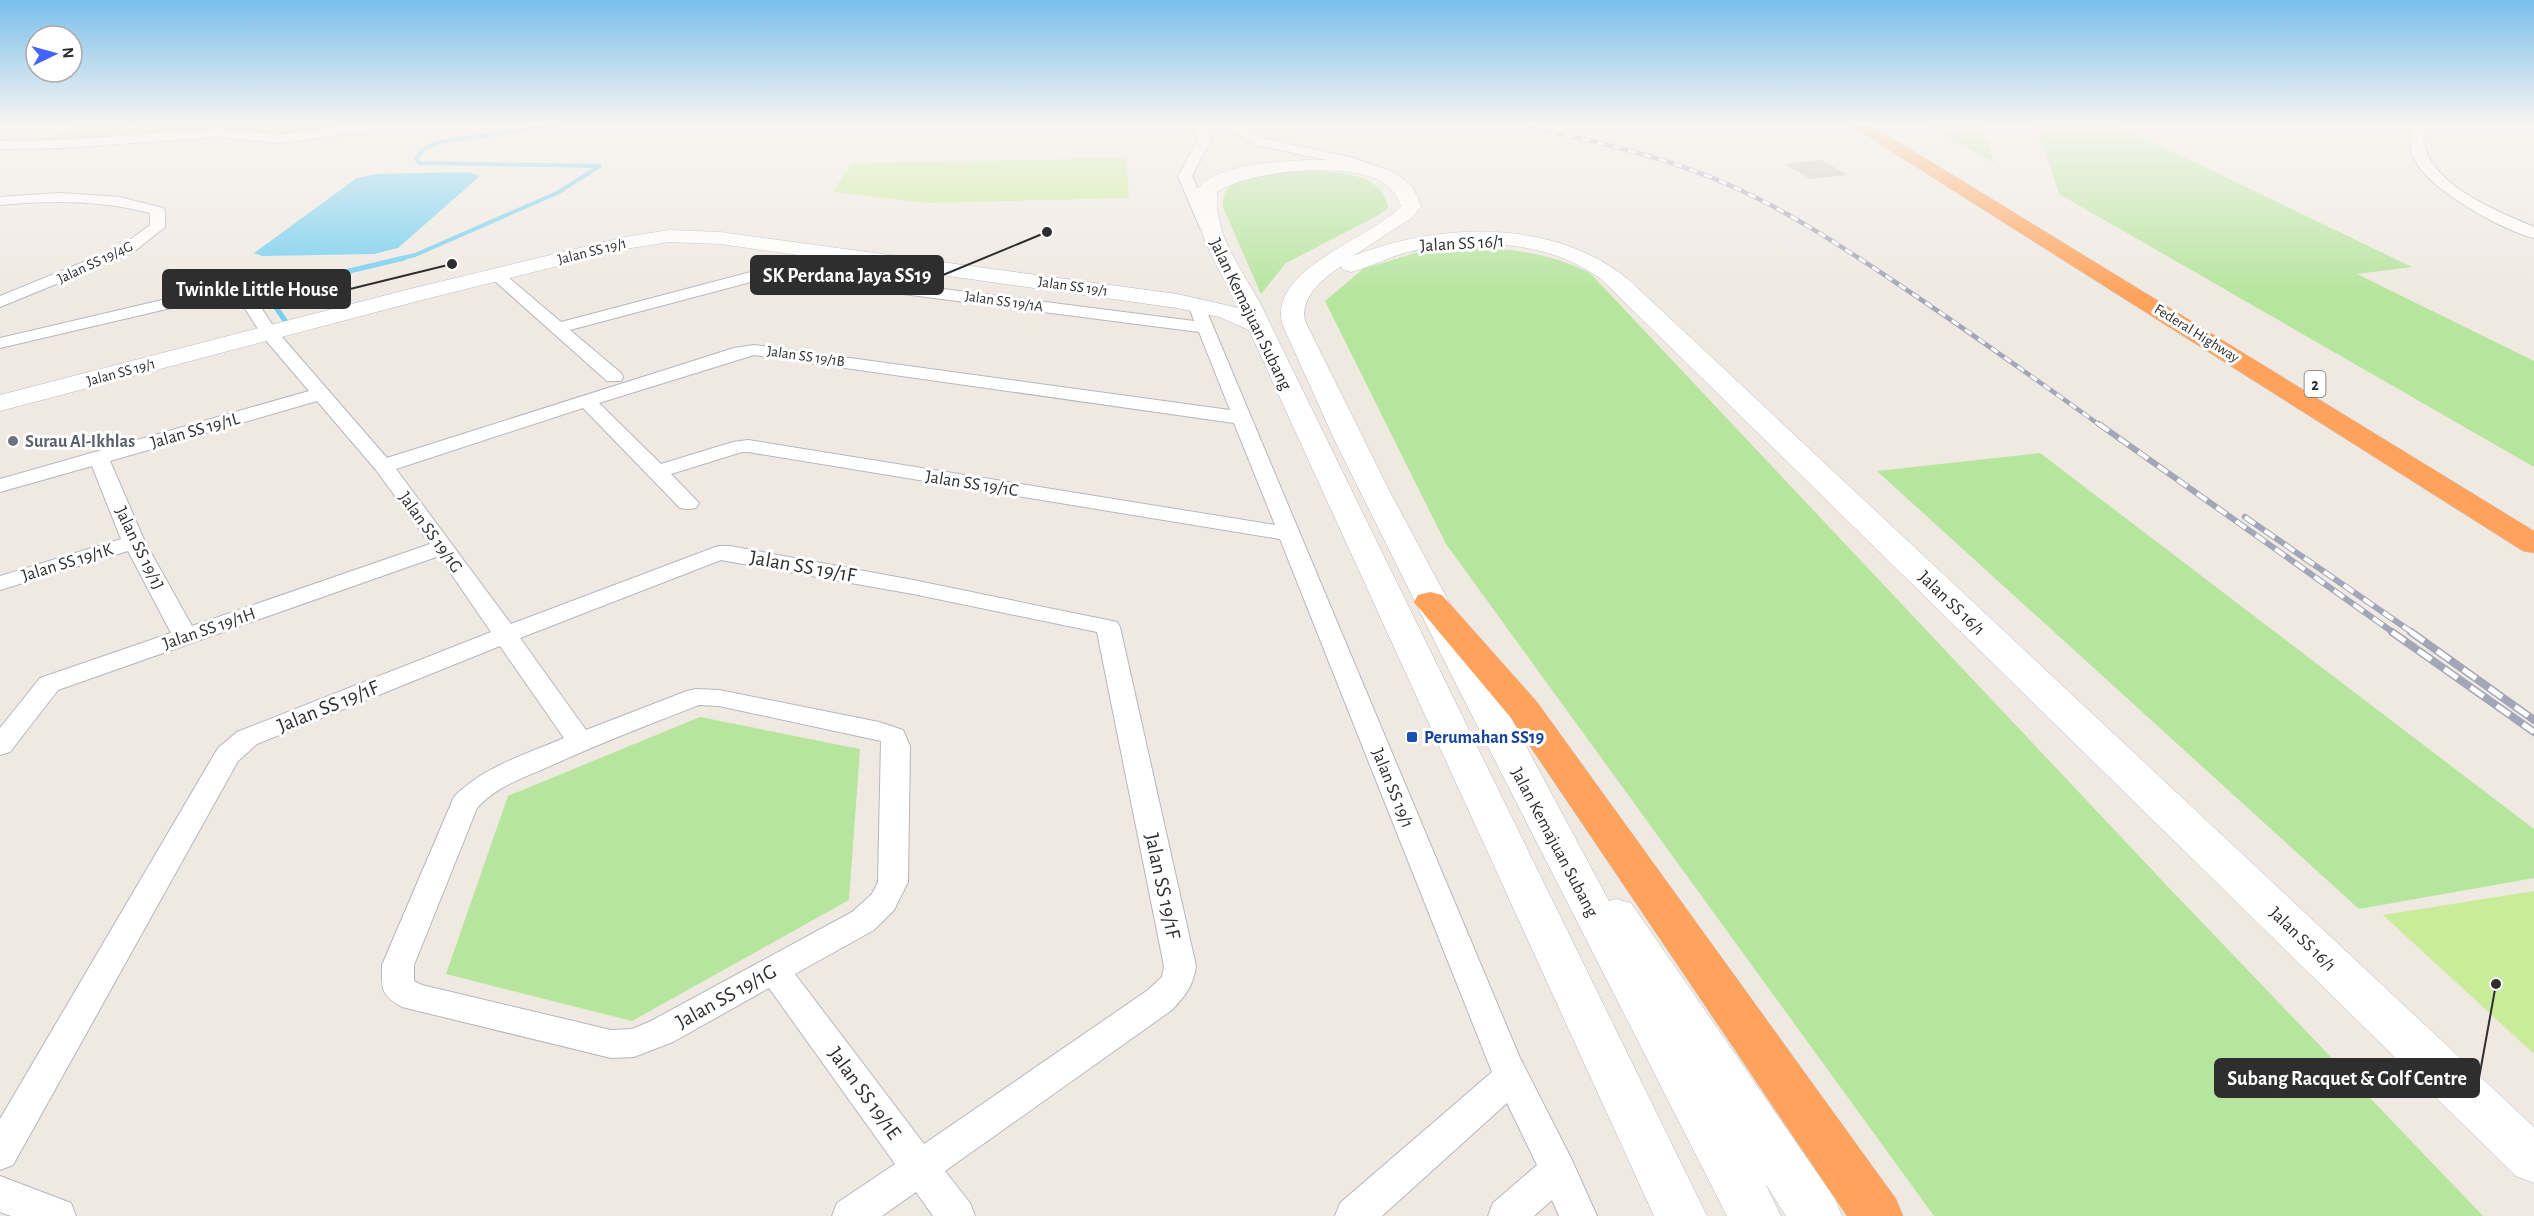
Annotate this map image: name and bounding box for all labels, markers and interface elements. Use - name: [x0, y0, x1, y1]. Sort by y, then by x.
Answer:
- north arrow: [24, 24, 84, 84]
- text: N: [59, 47, 76, 59]
- street label: Jalan SS 16/1: [1419, 233, 1505, 255]
- street label: Jalan SS 19/1: [556, 236, 628, 267]
- street label: Jalan Kemajuan Subang: [1206, 236, 1295, 393]
- street label: Jalan SS 19/4G: [55, 238, 135, 286]
- callout: SK Perdana Jaya SS19: [751, 256, 943, 294]
- text: SK Perdana Jaya SS19: [763, 266, 931, 286]
- callout: Twinkle Little House: [163, 270, 350, 308]
- street label: Jalan SS 19/1: [1037, 274, 1109, 299]
- text: Twinkle Little House: [176, 280, 338, 300]
- street label: Jalan SS 19/1A: [964, 289, 1044, 314]
- street label: Federal Highway: [2152, 301, 2242, 366]
- street label: Jalan SS 19/1B: [766, 344, 846, 369]
- street label: Jalan SS 19/1: [85, 356, 157, 389]
- road number: 2: [2304, 371, 2326, 397]
- street label: Jalan SS 19/1L: [149, 410, 242, 452]
- place label: Surau Al-Ikhlas: [25, 433, 135, 451]
- marker: Surau Al-Ikhlas: [6, 434, 20, 448]
- street label: Jalan SS 19/1C: [924, 468, 1020, 500]
- street label: Jalan SS 19/1G: [395, 489, 465, 576]
- street label: Jalan SS 19/1J: [111, 504, 167, 593]
- street label: Jalan SS 19/1K: [20, 541, 115, 585]
- street label: Jalan SS 19/1F: [748, 547, 859, 586]
- street label: Jalan SS 16/1: [1915, 568, 1988, 639]
- street label: Jalan SS 19/1H: [161, 605, 258, 653]
- street label: Jalan SS 19/1F: [274, 676, 383, 736]
- place label: Perumahan SS19: [1424, 729, 1544, 747]
- marker: Perumahan SS19: [1405, 730, 1419, 744]
- street label: Jalan SS 19/1: [1368, 746, 1416, 831]
- street label: Jalan Kemajuan Subang: [1507, 765, 1601, 920]
- street label: Jalan SS 19/1F: [1141, 831, 1184, 942]
- street label: Jalan SS 16/1: [2266, 904, 2339, 975]
- street label: Jalan SS 19/1G: [673, 960, 780, 1033]
- street label: Jalan SS 19/1E: [824, 1043, 905, 1143]
- callout: Subang Racquet & Golf Centre: [2215, 1059, 2479, 1097]
- text: Subang Racquet & Golf Centre: [2227, 1069, 2467, 1089]

